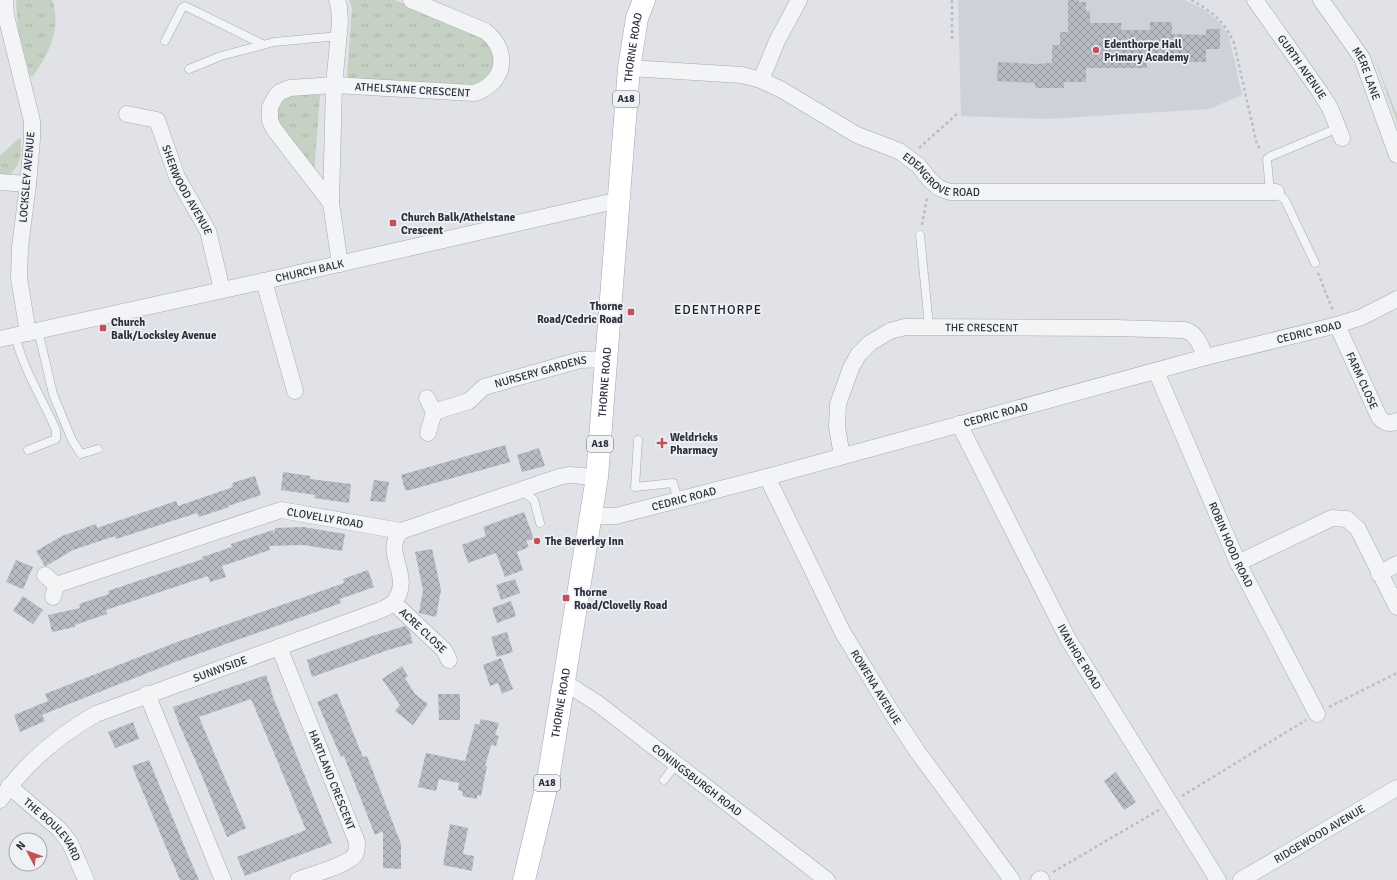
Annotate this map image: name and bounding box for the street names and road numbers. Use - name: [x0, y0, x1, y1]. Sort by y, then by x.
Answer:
- street label: THORNE ROAD: [621, 11, 645, 83]
- street label: GURTH AVENUE: [1275, 32, 1329, 102]
- street label: MERE LANE: [1350, 44, 1383, 102]
- street label: ATHELSTANE CRESCENT: [354, 80, 471, 99]
- road number: A18: [613, 91, 639, 107]
- street label: LOCKSLEY AVENUE: [17, 131, 37, 223]
- street label: SHERWOOD AVENUE: [160, 143, 215, 236]
- street label: EDENGROVE ROAD: [900, 150, 980, 199]
- street label: CHURCH BALK: [274, 256, 346, 285]
- street label: CEDRIC ROAD: [1275, 318, 1343, 346]
- street label: THE CRESCENT: [945, 321, 1019, 334]
- street label: THORNE ROAD: [595, 347, 614, 418]
- street label: FARM CLOSE: [1344, 350, 1381, 411]
- street label: NURSERY GARDENS: [493, 353, 587, 390]
- street label: CEDRIC ROAD: [962, 399, 1029, 430]
- road number: A18: [587, 436, 613, 452]
- street label: CEDRIC ROAD: [650, 484, 718, 513]
- street label: ROBIN HOOD ROAD: [1206, 500, 1256, 589]
- street label: CLOVELLY ROAD: [286, 505, 364, 531]
- street label: ACRE CLOSE: [397, 605, 450, 656]
- street label: IVANHOE ROAD: [1055, 622, 1104, 692]
- street label: ROWENA AVENUE: [848, 647, 904, 727]
- street label: SUNNYSIDE: [191, 653, 249, 685]
- street label: THORNE ROAD: [548, 667, 573, 739]
- street label: HARTLAND CRESCENT: [306, 728, 358, 832]
- street label: CONINGSBURGH ROAD: [649, 741, 745, 819]
- road number: A18: [534, 775, 560, 791]
- street label: THE BOULEVARD: [21, 795, 83, 863]
- street label: RIDGEWOOD AVENUE: [1272, 802, 1367, 866]

